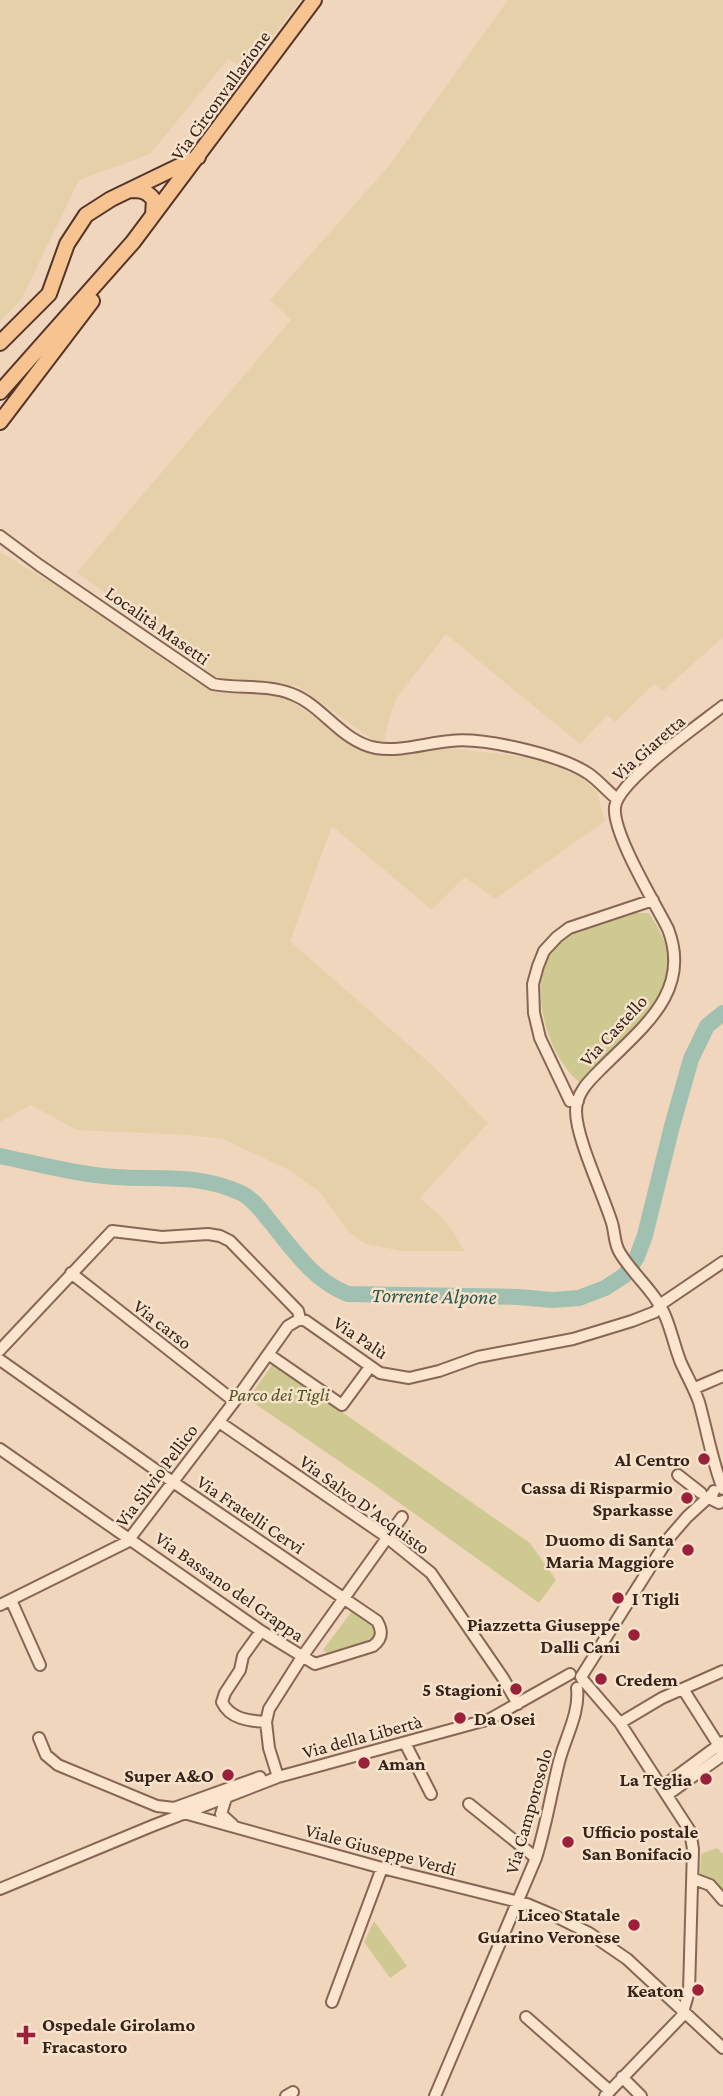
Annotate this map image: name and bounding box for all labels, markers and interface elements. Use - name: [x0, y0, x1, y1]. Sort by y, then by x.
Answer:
- street label: Via Circonvallazione: [166, 26, 274, 164]
- street label: Località Masetti: [102, 582, 214, 669]
- street label: Via Giaretta: [608, 710, 689, 785]
- street label: Via Castello: [575, 991, 651, 1070]
- water label: Torrente Alpone: [371, 1283, 497, 1309]
- street label: Via carso: [129, 1295, 196, 1354]
- street label: Via Palù: [330, 1312, 392, 1363]
- park label: Parco dei Tigli: [228, 1384, 331, 1405]
- street label: Via Silvio Pellico: [111, 1420, 202, 1531]
- place label: Al Centro: [613, 1449, 690, 1470]
- street label: Via Salvo D'Acquisto: [296, 1450, 434, 1559]
- marker: Al Centro: [696, 1451, 712, 1467]
- street label: Via Fratelli Cervi: [193, 1471, 309, 1558]
- place label: Cassa di Risparmio Sparkasse: [521, 1477, 673, 1520]
- marker: Cassa di Risparmio Sparkasse: [679, 1490, 695, 1506]
- street label: Via Bassano del Grappa: [151, 1527, 308, 1646]
- place label: Duomo di Santa Maria Maggiore: [545, 1529, 675, 1572]
- marker: Duomo di Santa Maria Maggiore: [680, 1542, 696, 1558]
- place label: I Tigli: [632, 1588, 680, 1609]
- marker: I Tigli: [610, 1590, 626, 1606]
- place label: Piazzetta Giuseppe Dalli Cani: [467, 1614, 620, 1657]
- marker: Piazzetta Giuseppe Dalli Cani: [626, 1627, 642, 1643]
- place label: Credem: [615, 1669, 678, 1690]
- marker: Credem: [593, 1671, 609, 1687]
- place label: 5 Stagioni: [422, 1679, 502, 1700]
- marker: 5 Stagioni: [508, 1681, 524, 1697]
- place label: Da Osei: [474, 1708, 536, 1729]
- street label: Via della Libertà: [300, 1710, 424, 1763]
- marker: Da Osei: [452, 1710, 468, 1726]
- street label: Via Camporosolo: [501, 1746, 556, 1876]
- place label: Aman: [377, 1753, 426, 1774]
- marker: Aman: [356, 1755, 372, 1771]
- place label: Super A&O: [124, 1765, 214, 1786]
- marker: Super A&O: [220, 1767, 236, 1783]
- place label: La Teglia: [620, 1769, 693, 1790]
- marker: La Teglia: [698, 1771, 714, 1787]
- street label: Viale Giuseppe Verdi: [303, 1819, 459, 1880]
- place label: Ufficio postale San Bonifacio: [582, 1821, 698, 1864]
- marker: Ufficio postale San Bonifacio: [560, 1834, 576, 1850]
- place label: Liceo Statale Guarino Veronese: [478, 1904, 620, 1947]
- marker: Liceo Statale Guarino Veronese: [626, 1917, 642, 1933]
- place label: Keaton: [627, 1980, 684, 2001]
- marker: Keaton: [690, 1982, 706, 1998]
- place label: Ospedale Girolamo Fracastoro: [42, 2014, 195, 2057]
- marker: Ospedale Girolamo Fracastoro: [16, 2025, 36, 2045]

